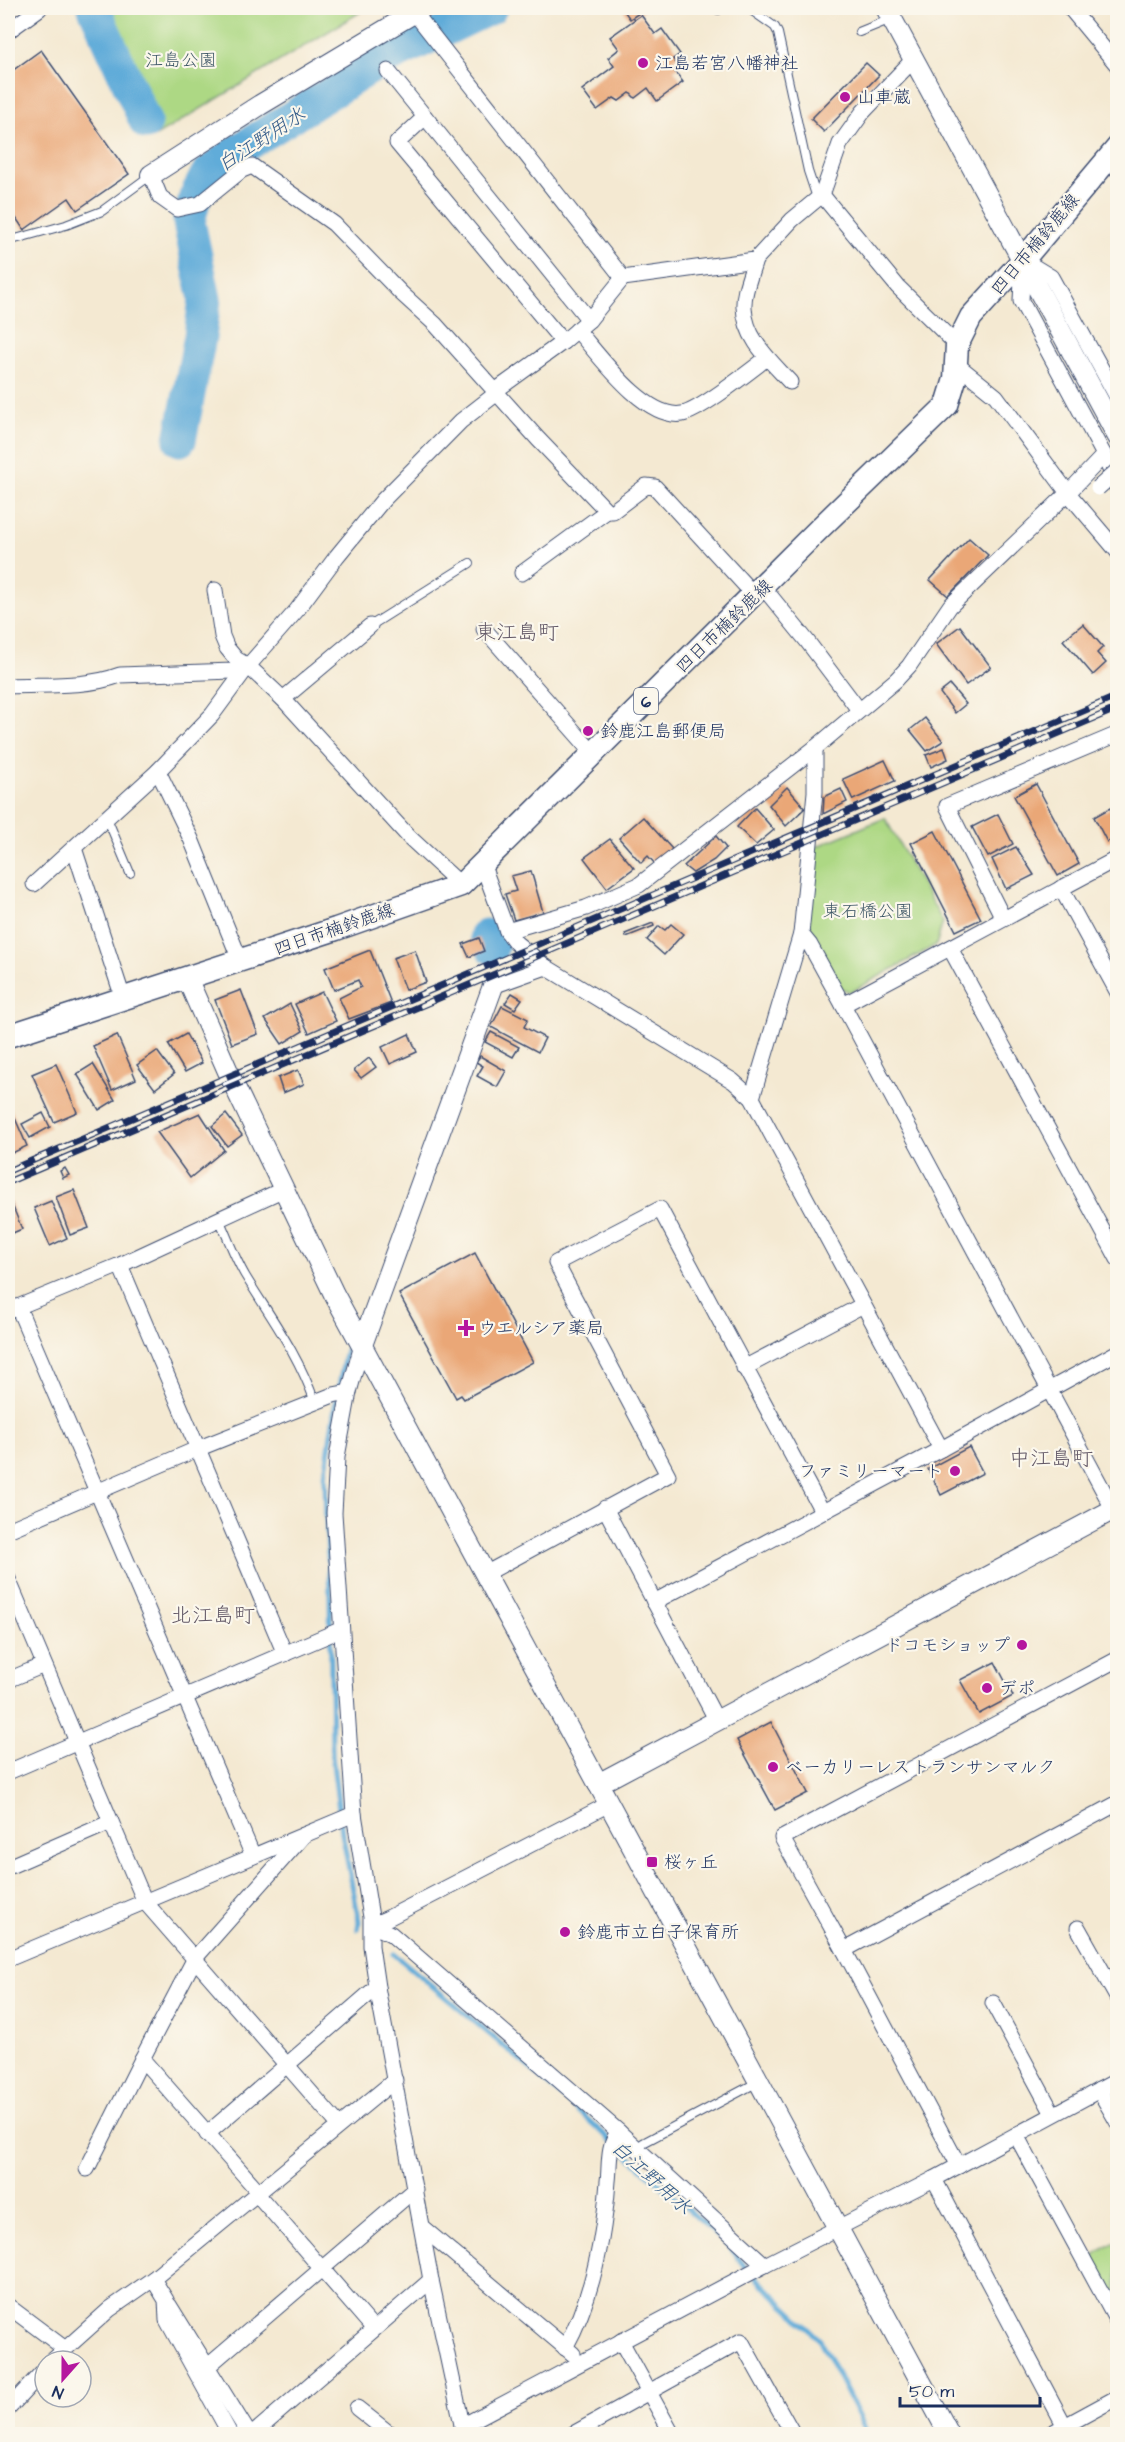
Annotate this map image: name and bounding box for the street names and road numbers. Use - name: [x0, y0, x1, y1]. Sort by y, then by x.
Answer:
- street label: 四日市楠鈴鹿線: [985, 188, 1085, 301]
- street label: 四日市楠鈴鹿線: [670, 574, 778, 679]
- road number: 6: [634, 688, 658, 714]
- street label: 四日市楠鈴鹿線: [271, 897, 398, 962]

